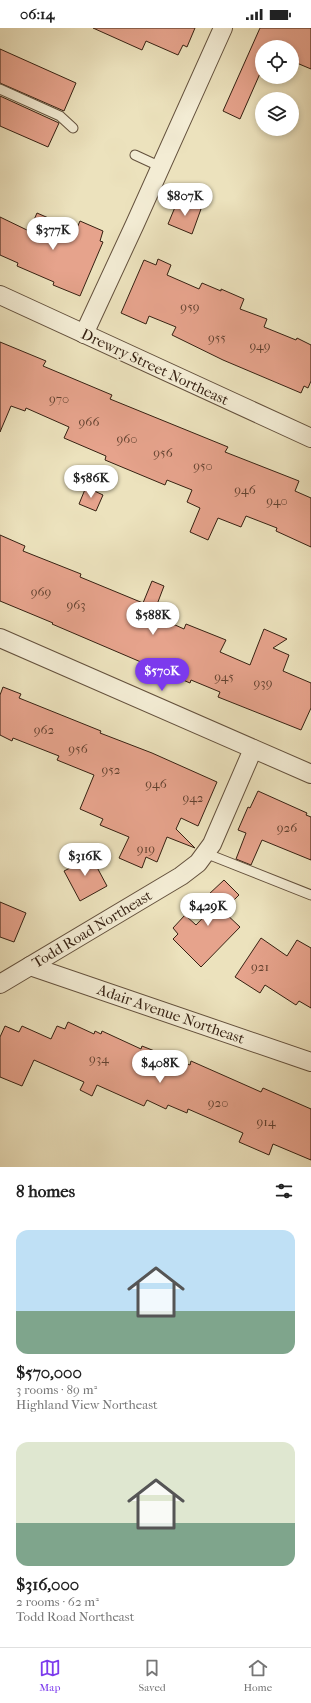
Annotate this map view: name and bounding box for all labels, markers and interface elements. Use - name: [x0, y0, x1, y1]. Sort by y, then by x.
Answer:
- text: 06:14: [20, 5, 54, 23]
- map controls: [255, 40, 299, 136]
- button: locate: [255, 40, 299, 84]
- button: layers: [255, 92, 299, 136]
- pin: $807K: [157, 183, 213, 217]
- text: $807K: [167, 188, 203, 203]
- pin: $377K: [25, 217, 81, 251]
- text: $377K: [36, 222, 70, 237]
- house number: 959: [180, 299, 200, 314]
- street label: Drewry Street Northeast: [78, 325, 232, 409]
- house number: 955: [208, 330, 226, 345]
- house number: 949: [249, 338, 271, 353]
- house number: 970: [49, 391, 69, 406]
- house number: 966: [79, 414, 100, 429]
- house number: 960: [116, 431, 138, 446]
- house number: 956: [153, 445, 174, 460]
- house number: 950: [193, 458, 213, 473]
- pin: $586K: [63, 465, 119, 499]
- text: $586K: [73, 470, 109, 485]
- house number: 946: [234, 482, 257, 497]
- house number: 940: [266, 493, 288, 508]
- house number: 969: [31, 584, 52, 599]
- house number: 963: [66, 597, 86, 612]
- pin: $588K: [125, 602, 181, 636]
- text: $588K: [135, 607, 171, 622]
- pin: $570K: [134, 658, 190, 692]
- text: $570K: [144, 663, 180, 678]
- house number: 945: [214, 669, 234, 684]
- house number: 939: [254, 675, 273, 690]
- house number: 962: [34, 722, 55, 737]
- house number: 956: [68, 741, 89, 756]
- house number: 952: [101, 762, 121, 777]
- house number: 946: [145, 776, 168, 791]
- house number: 942: [182, 790, 204, 805]
- house number: 926: [277, 820, 298, 835]
- house number: 919: [137, 841, 155, 856]
- pin: $316K: [57, 843, 113, 877]
- text: $316K: [68, 848, 102, 863]
- street label: Todd Road Northeast: [29, 886, 156, 972]
- pin: $429K: [180, 893, 236, 927]
- text: $429K: [189, 898, 227, 913]
- house number: 921: [251, 959, 269, 974]
- street label: Adair Avenue Northeast: [94, 980, 248, 1048]
- pin: $408K: [132, 1050, 188, 1084]
- house number: 934: [89, 1051, 109, 1066]
- text: $408K: [141, 1055, 179, 1070]
- house number: 920: [208, 1095, 228, 1110]
- house number: 914: [256, 1114, 276, 1129]
- icon: filters: [273, 1180, 295, 1202]
- text: 8 homes: [16, 1181, 75, 1201]
- icon: home: [120, 1256, 192, 1328]
- text: $570,000: [16, 1362, 82, 1382]
- text: 3 rooms · 89 m²: [16, 1382, 97, 1397]
- text: Highland View Northeast: [16, 1397, 158, 1412]
- icon: home: [120, 1468, 192, 1540]
- text: $316,000: [16, 1574, 79, 1594]
- text: 2 rooms · 62 m²: [16, 1594, 99, 1609]
- text: Todd Road Northeast: [16, 1609, 134, 1624]
- tab: Map: [39, 1657, 61, 1694]
- tab: Saved: [139, 1657, 166, 1694]
- tab: Home: [244, 1657, 272, 1694]

